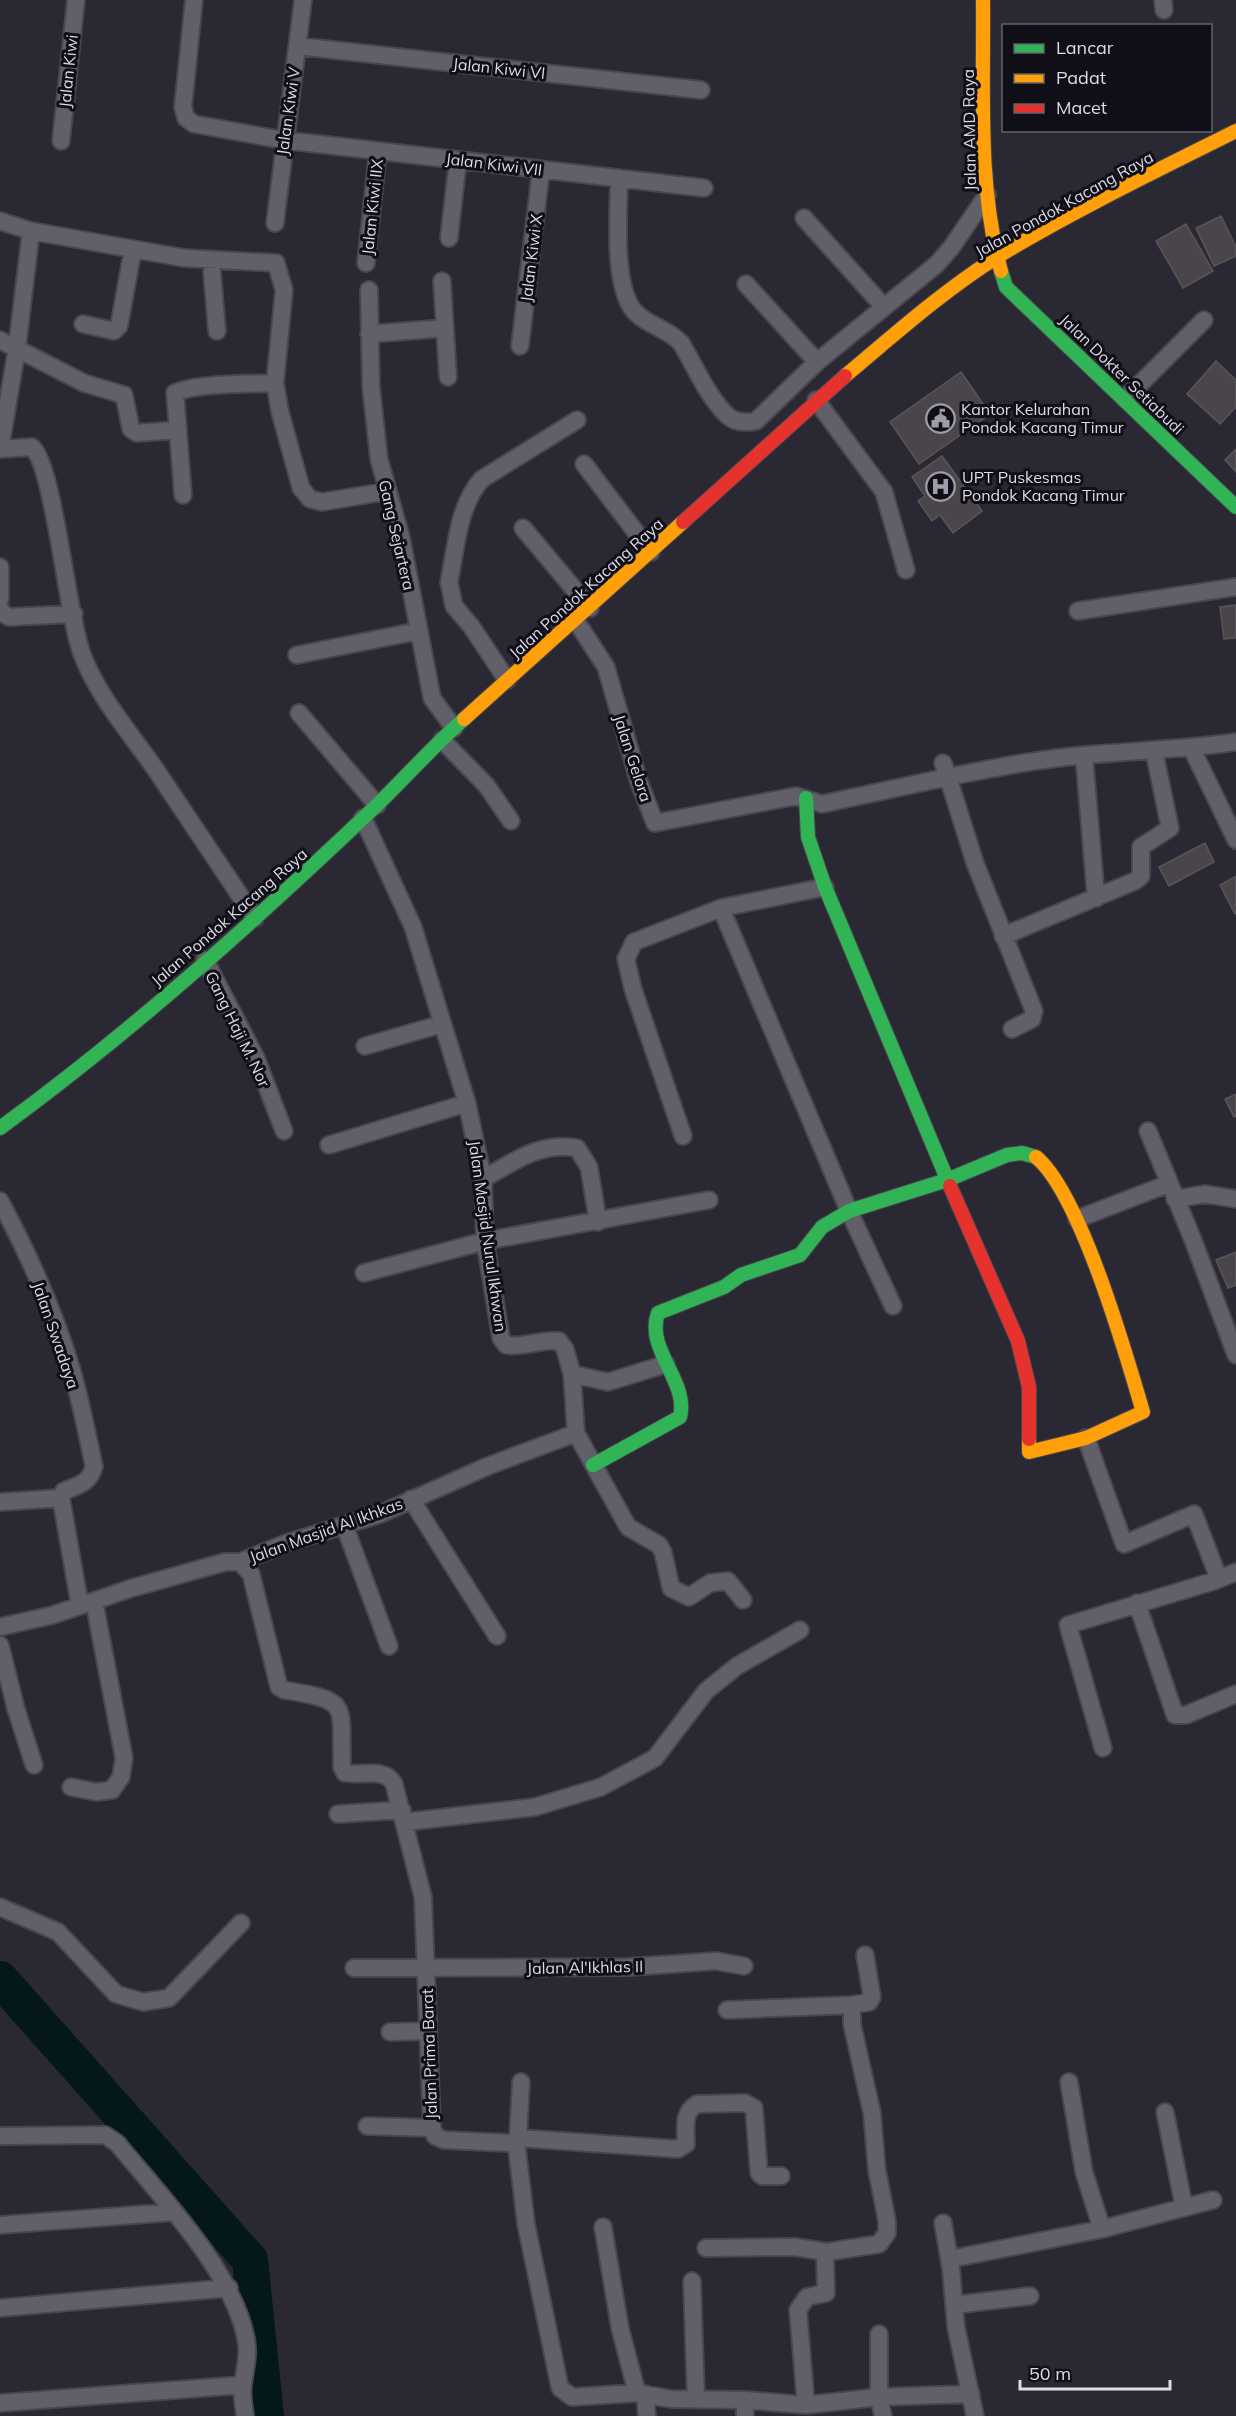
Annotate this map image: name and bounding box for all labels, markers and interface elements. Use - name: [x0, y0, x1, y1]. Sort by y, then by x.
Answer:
- legend: [1002, 24, 1212, 132]
- street label: Jalan Kiwi: [54, 33, 82, 109]
- text: Lancar: [1056, 36, 1114, 59]
- street label: Jalan Kiwi VI: [452, 53, 546, 83]
- street label: Jalan Kiwi V: [272, 65, 304, 156]
- text: Padat: [1056, 66, 1106, 89]
- street label: Jalan AMD Raya: [958, 69, 980, 191]
- text: Macet: [1056, 96, 1107, 119]
- street label: Jalan Pondok Kacang Raya: [971, 147, 1157, 261]
- street label: Jalan Kiwi VII: [445, 148, 543, 180]
- street label: Jalan Kiwi IIX: [357, 157, 387, 256]
- street label: Jalan Kiwi X: [516, 213, 546, 303]
- street label: Jalan Dokter Setiabudi: [1056, 309, 1188, 439]
- place label: Kantor Kelurahan Pondok Kacang Timur: [961, 399, 1124, 437]
- public building icon: Kantor Kelurahan Pondok Kacang Timur: [924, 402, 956, 434]
- place label: UPT Puskesmas Pondok Kacang Timur: [962, 467, 1125, 505]
- hospital icon: UPT Puskesmas Pondok Kacang Timur: [925, 470, 957, 502]
- street label: Gang Sejartera: [375, 478, 419, 592]
- street label: Jalan Pondok Kacang Raya: [505, 514, 667, 662]
- street label: Jalan Gelora: [610, 712, 656, 804]
- street label: Jalan Pondok Kacang Raya: [147, 844, 311, 990]
- street label: Gang Haji M. Nor: [201, 968, 275, 1090]
- street label: Jalan Masjid Nurul Ikhwan: [465, 1139, 511, 1333]
- street label: Jalan Swadaya: [28, 1279, 84, 1391]
- street label: Jalan Masjid Al Ikhkas: [247, 1493, 405, 1567]
- street label: Jalan Al'Ikhlas II: [527, 1956, 643, 1978]
- street label: Jalan Prima Barat: [417, 1988, 441, 2120]
- scale bar: [1020, 2353, 1170, 2391]
- text: 50 m: [1029, 2362, 1071, 2385]

